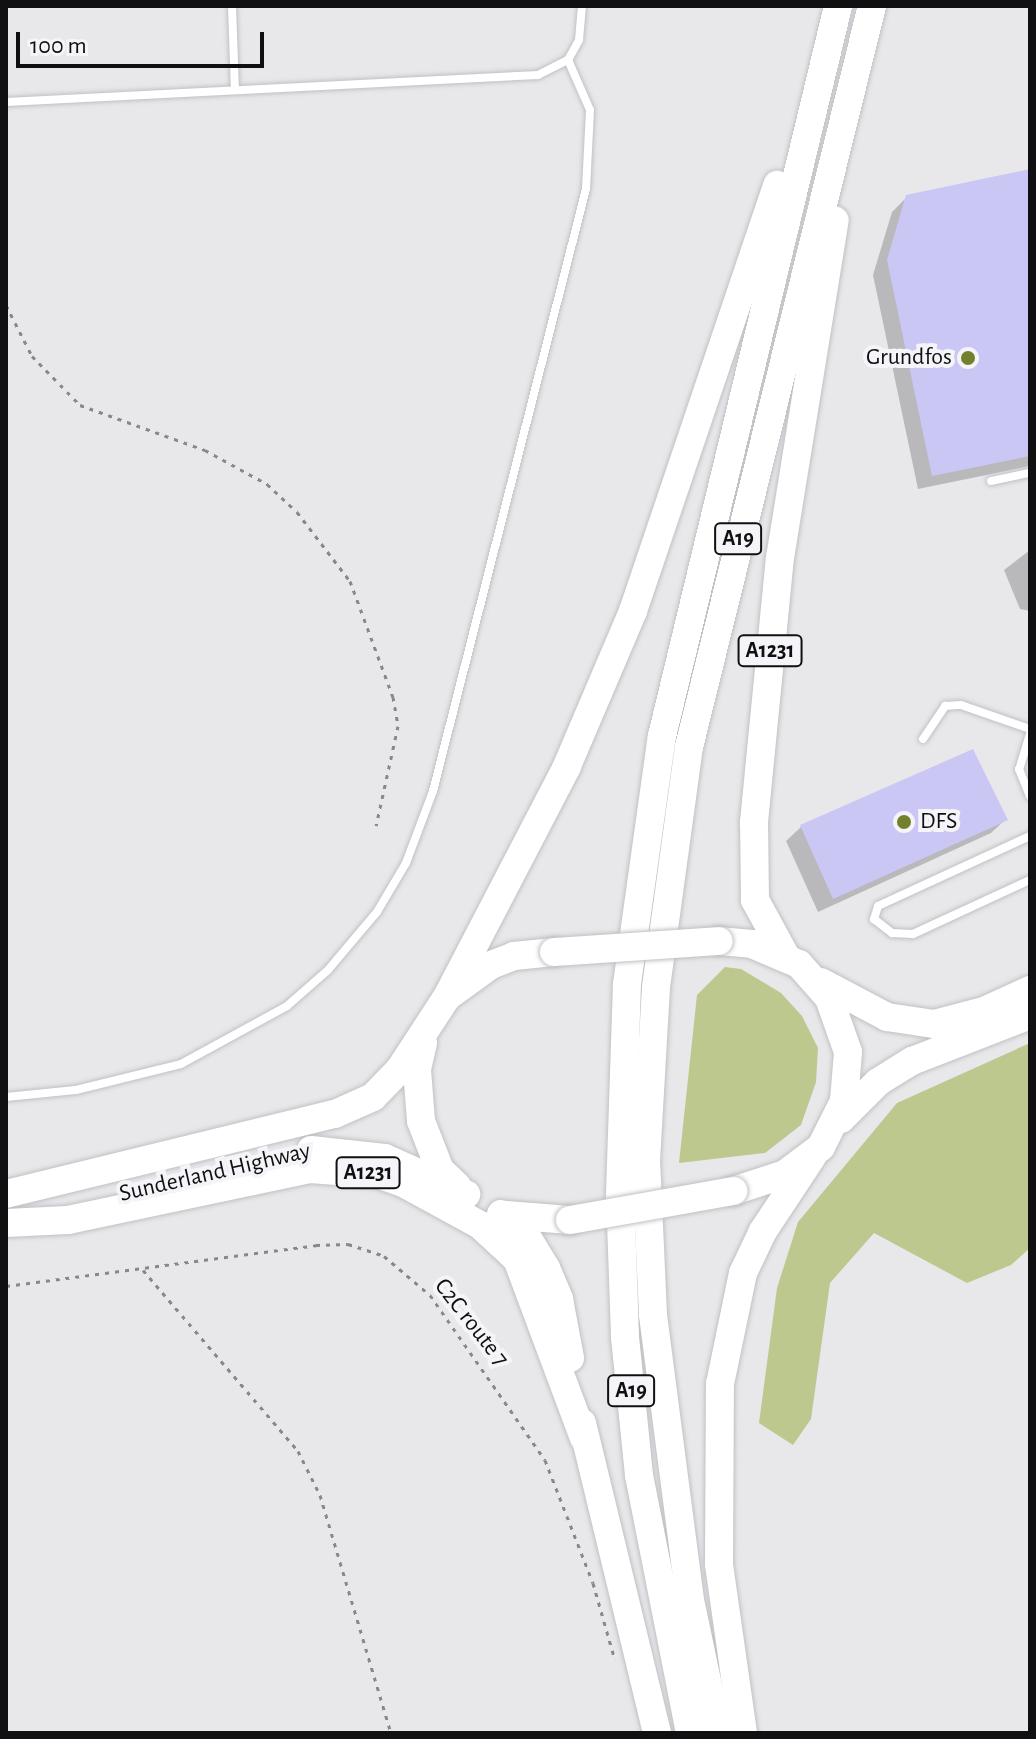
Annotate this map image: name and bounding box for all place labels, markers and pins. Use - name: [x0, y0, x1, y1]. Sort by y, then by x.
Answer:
- place label: Grundfos: [866, 344, 952, 372]
- marker: Grundfos: [959, 349, 977, 367]
- place label: DFS: [920, 808, 957, 836]
- marker: DFS: [895, 813, 913, 831]

